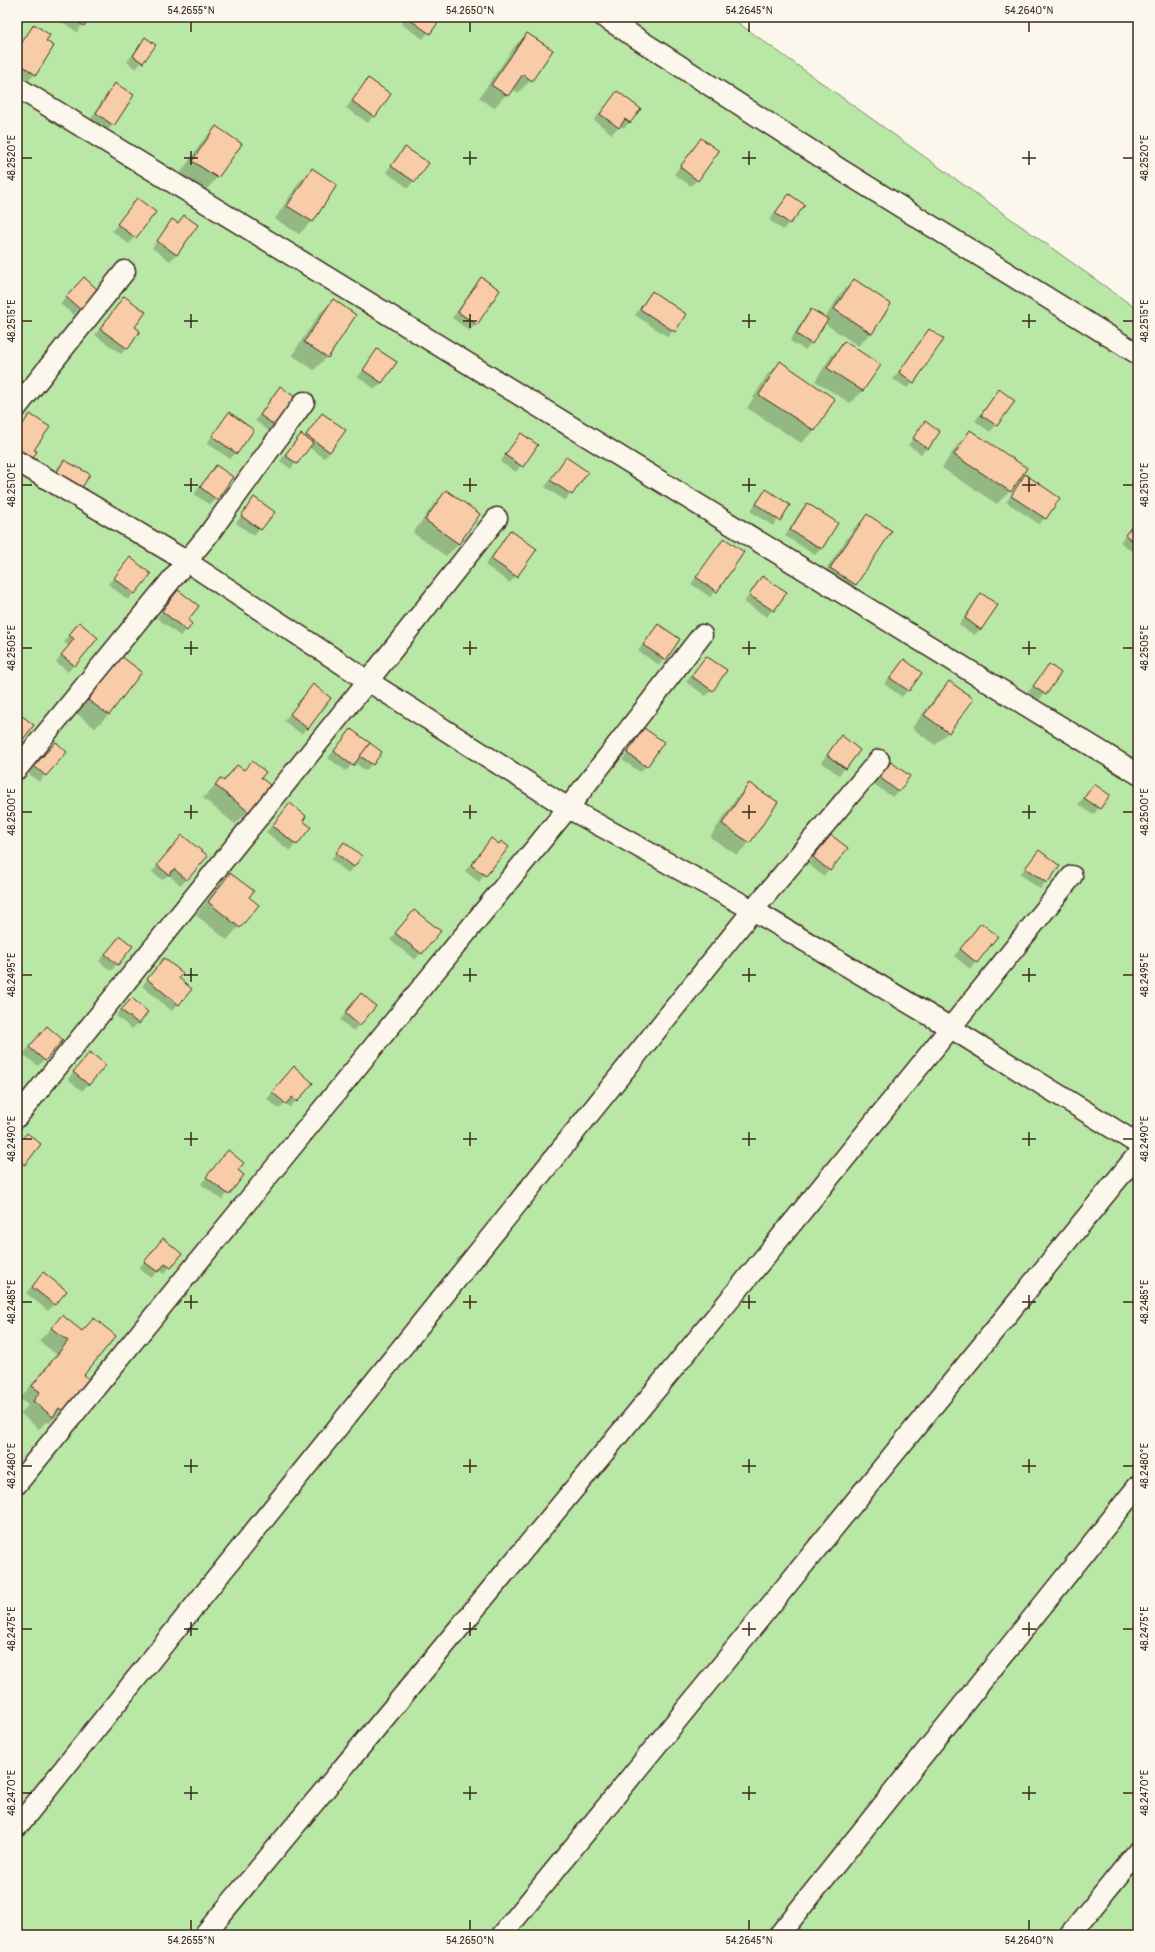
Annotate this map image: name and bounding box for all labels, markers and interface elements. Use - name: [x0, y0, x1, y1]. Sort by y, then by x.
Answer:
- text: 54.2655°N: [168, 5, 215, 17]
- text: 54.2650°N: [446, 5, 494, 17]
- text: 54.2645°N: [725, 5, 773, 17]
- text: 54.2640°N: [1005, 5, 1054, 17]
- text: 48.2520°E: [6, 135, 18, 181]
- text: 48.2520°E: [1139, 135, 1151, 181]
- text: 48.2515°E: [6, 300, 18, 342]
- text: 48.2515°E: [1139, 300, 1151, 342]
- text: 48.2510°E: [6, 463, 18, 507]
- text: 48.2510°E: [1139, 463, 1151, 507]
- text: 48.2505°E: [6, 625, 18, 671]
- text: 48.2505°E: [1139, 625, 1151, 671]
- text: 48.2500°E: [6, 788, 18, 836]
- text: 48.2500°E: [1139, 788, 1151, 836]
- text: 48.2495°E: [6, 953, 18, 997]
- text: 48.2495°E: [1139, 953, 1151, 997]
- text: 48.2490°E: [6, 1116, 18, 1162]
- text: 48.2490°E: [1139, 1116, 1151, 1162]
- text: 48.2485°E: [6, 1280, 18, 1324]
- text: 48.2485°E: [1139, 1280, 1151, 1324]
- text: 48.2480°E: [6, 1443, 18, 1489]
- text: 48.2480°E: [1139, 1443, 1151, 1489]
- text: 48.2475°E: [6, 1607, 18, 1651]
- text: 48.2475°E: [1139, 1607, 1151, 1651]
- text: 48.2470°E: [6, 1770, 18, 1816]
- text: 48.2470°E: [1139, 1770, 1151, 1816]
- text: 54.2655°N: [168, 1935, 215, 1947]
- text: 54.2650°N: [446, 1935, 494, 1947]
- text: 54.2645°N: [725, 1935, 773, 1947]
- text: 54.2640°N: [1005, 1935, 1054, 1947]

